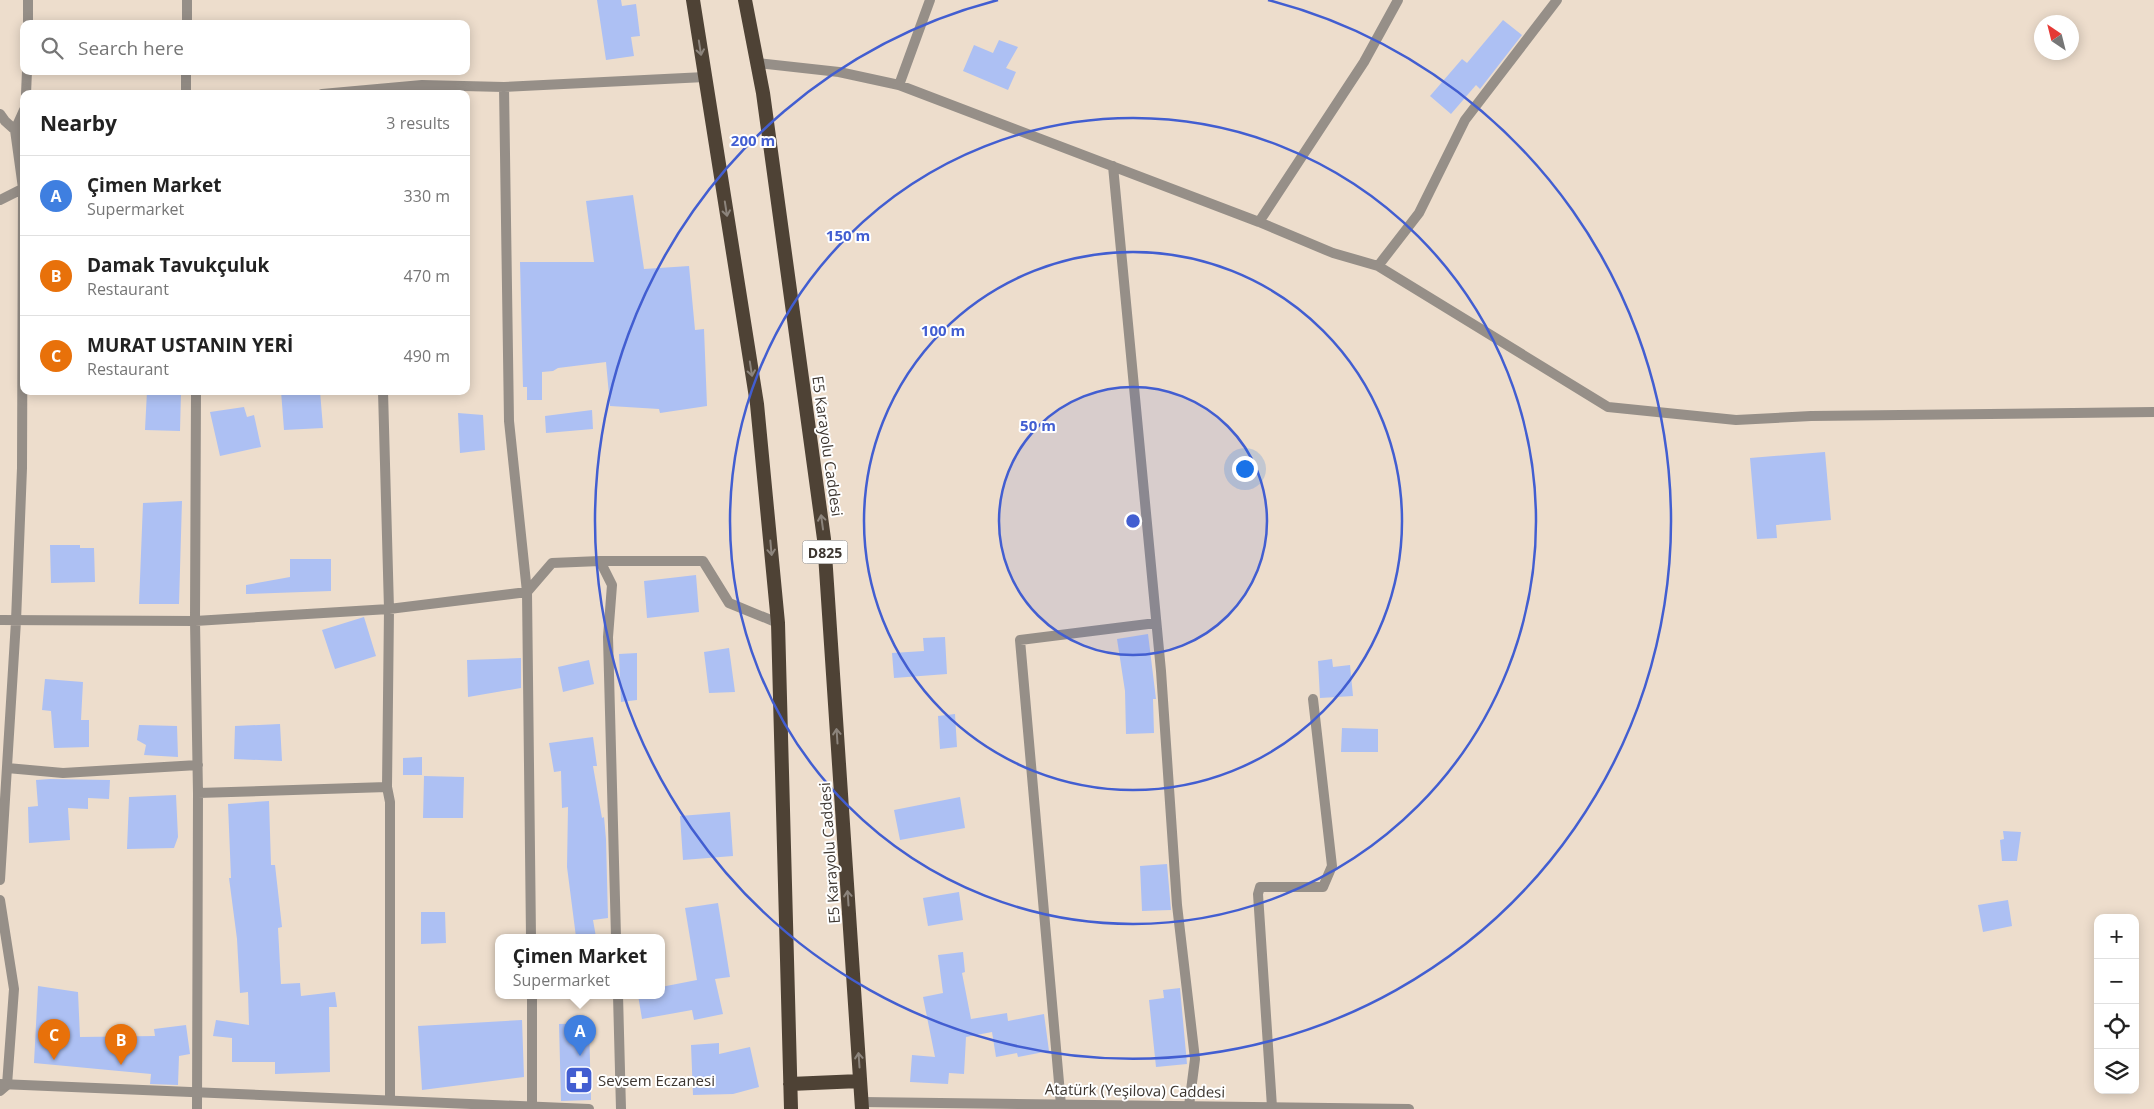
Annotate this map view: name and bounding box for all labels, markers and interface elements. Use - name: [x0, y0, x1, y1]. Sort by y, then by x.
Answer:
- north arrow: [2034, 15, 2079, 60]
- search box: [20, 20, 470, 75]
- icon: search: [38, 34, 66, 62]
- text: Search here: [78, 35, 184, 61]
- one-way arrow: [696, 40, 706, 56]
- text: Nearby: [40, 109, 117, 137]
- text: 3 results: [386, 112, 450, 134]
- text: 200 m: [731, 130, 775, 150]
- text: Çimen Market: [87, 172, 221, 198]
- text: A: [50, 185, 62, 207]
- text: 330 m: [404, 185, 450, 207]
- text: Supermarket: [87, 198, 184, 220]
- one-way arrow: [721, 200, 731, 216]
- text: 150 m: [826, 225, 870, 245]
- text: Damak Tavukçuluk: [87, 252, 269, 278]
- text: B: [51, 265, 61, 287]
- text: 470 m: [404, 265, 450, 287]
- text: Restaurant: [87, 278, 169, 300]
- text: 100 m: [921, 320, 965, 340]
- text: MURAT USTANIN YERİ: [87, 332, 293, 358]
- text: C: [51, 345, 61, 367]
- text: 490 m: [404, 345, 450, 367]
- text: Restaurant: [87, 358, 169, 380]
- one-way arrow: [747, 361, 757, 377]
- street label: E5 Karayolu Caddesi: [808, 374, 848, 518]
- text: 50 m: [1020, 415, 1056, 435]
- your location: [1232, 456, 1258, 482]
- centre of rings: [1124, 512, 1142, 530]
- one-way arrow: [817, 514, 827, 530]
- one-way arrow: [766, 540, 776, 556]
- road number: D825: [802, 540, 848, 564]
- one-way arrow: [833, 728, 842, 744]
- street label: E5 Karayolu Caddesi: [814, 782, 844, 924]
- one-way arrow: [843, 890, 853, 906]
- map controls: [2094, 914, 2139, 1094]
- button: +: [2094, 914, 2139, 959]
- popup: [495, 934, 665, 999]
- text: Çimen Market: [513, 943, 647, 969]
- button: −: [2094, 959, 2139, 1004]
- text: Supermarket: [513, 969, 610, 991]
- button: locate: [2094, 1004, 2139, 1049]
- pin: A: [564, 1015, 596, 1056]
- pin: C: [38, 1019, 70, 1060]
- pin: B: [105, 1024, 137, 1065]
- button: layers: [2094, 1049, 2139, 1094]
- one-way arrow: [854, 1053, 863, 1069]
- pharmacy icon: Sevsem Eczanesi: [564, 1065, 594, 1095]
- place label: Sevsem Eczanesi: [598, 1070, 715, 1090]
- street label: Atatürk (Yeşilova) Caddesi: [1045, 1078, 1225, 1102]

